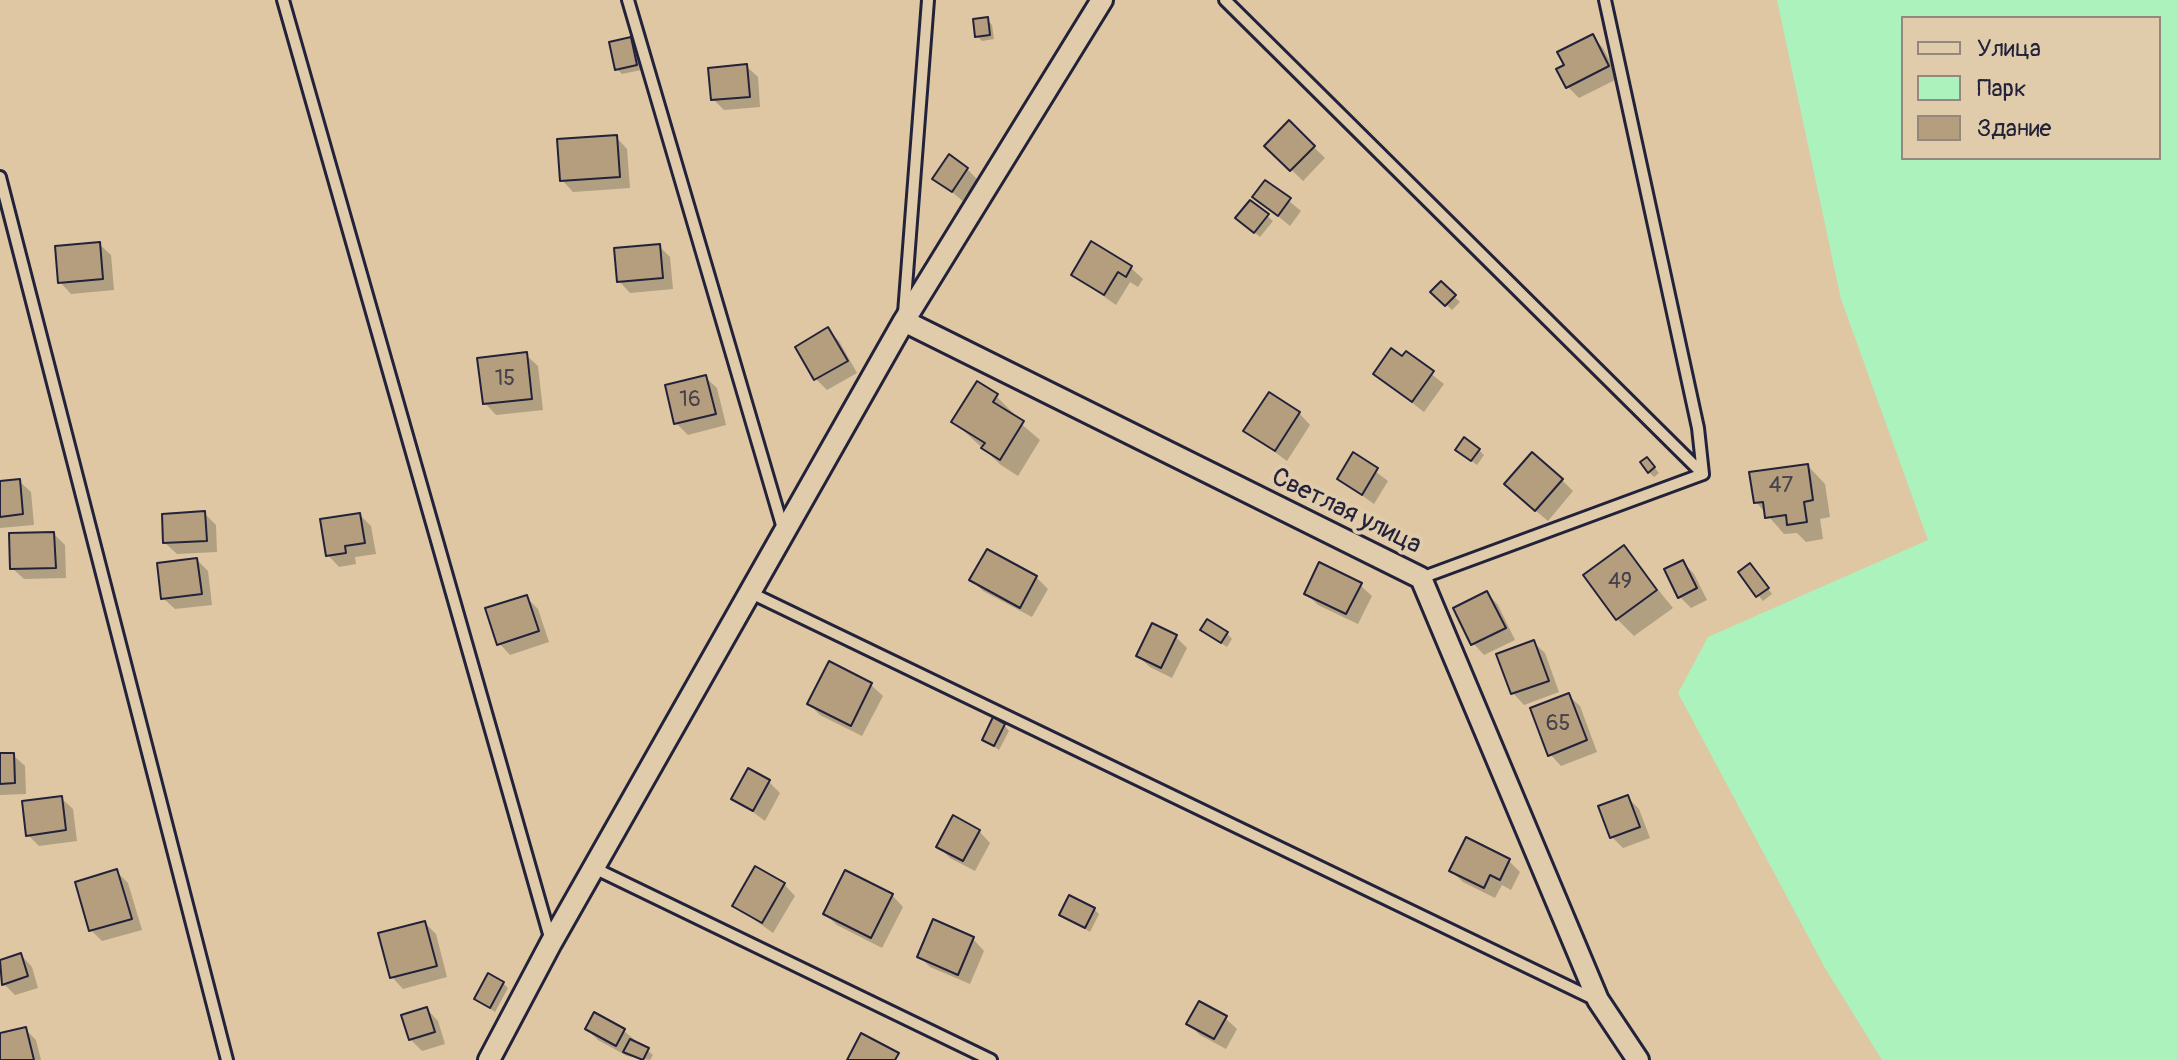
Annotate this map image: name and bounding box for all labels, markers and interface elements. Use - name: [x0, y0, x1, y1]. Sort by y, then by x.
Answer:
- legend: [1901, 16, 2161, 160]
- text: Улица: [1977, 34, 2041, 63]
- text: Парк: [1977, 74, 2026, 103]
- text: Здание: [1977, 114, 2051, 143]
- house number: 15: [495, 366, 515, 392]
- house number: 16: [679, 387, 701, 413]
- street label: Светлая улица: [1266, 462, 1426, 562]
- house number: 47: [1769, 473, 1793, 499]
- house number: 49: [1608, 569, 1632, 595]
- house number: 65: [1546, 711, 1570, 737]

